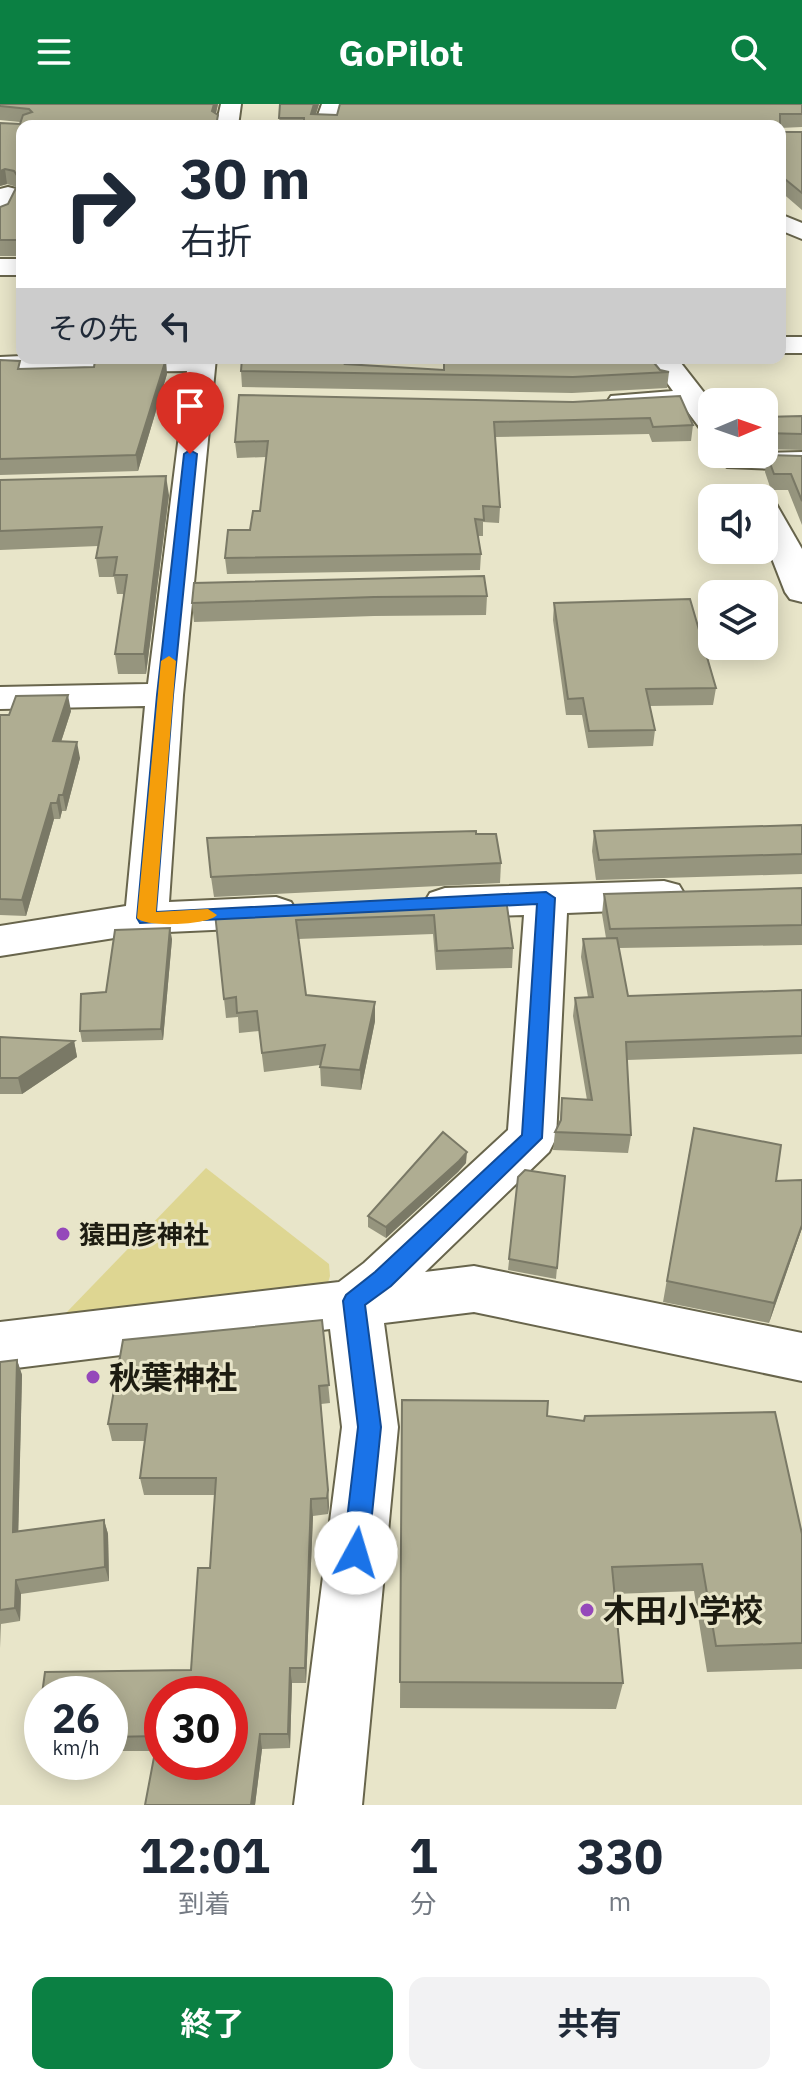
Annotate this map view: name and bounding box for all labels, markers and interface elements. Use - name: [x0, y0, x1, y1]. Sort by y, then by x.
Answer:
- text: GoPilot: [339, 29, 463, 76]
- icon: menu: [32, 30, 76, 74]
- icon: search: [726, 30, 770, 74]
- text: 30 m: [180, 142, 310, 214]
- icon: right: [48, 152, 152, 256]
- text: 右折: [180, 217, 252, 264]
- icon: left: [154, 304, 198, 348]
- text: その先: [48, 308, 138, 347]
- pin: [156, 372, 224, 454]
- icon: arrive: [168, 384, 212, 428]
- north arrow: [698, 388, 778, 468]
- map controls: [698, 388, 778, 660]
- button: sound: [698, 484, 778, 564]
- button: layers: [698, 580, 778, 660]
- place label: 猿田彦神社: [79, 1217, 209, 1251]
- marker: 猿田彦神社: [54, 1225, 72, 1243]
- place label: 秋葉神社: [109, 1356, 237, 1398]
- marker: 秋葉神社: [84, 1368, 102, 1386]
- position arrow: [314, 1511, 398, 1595]
- place label: 木田小学校: [603, 1589, 763, 1631]
- marker: 木田小学校: [578, 1601, 596, 1619]
- speed limit sign: 30: [144, 1676, 248, 1780]
- text: 26: [52, 1692, 100, 1744]
- text: km/h: [52, 1734, 100, 1761]
- text: 12:01: [139, 1824, 270, 1886]
- text: 1: [409, 1824, 438, 1886]
- text: 330: [577, 1825, 663, 1887]
- text: m: [608, 1884, 631, 1918]
- text: 到着: [178, 1886, 230, 1920]
- text: 分: [410, 1886, 436, 1920]
- button: 終了: [32, 1977, 393, 2069]
- button: 共有: [409, 1977, 770, 2069]

